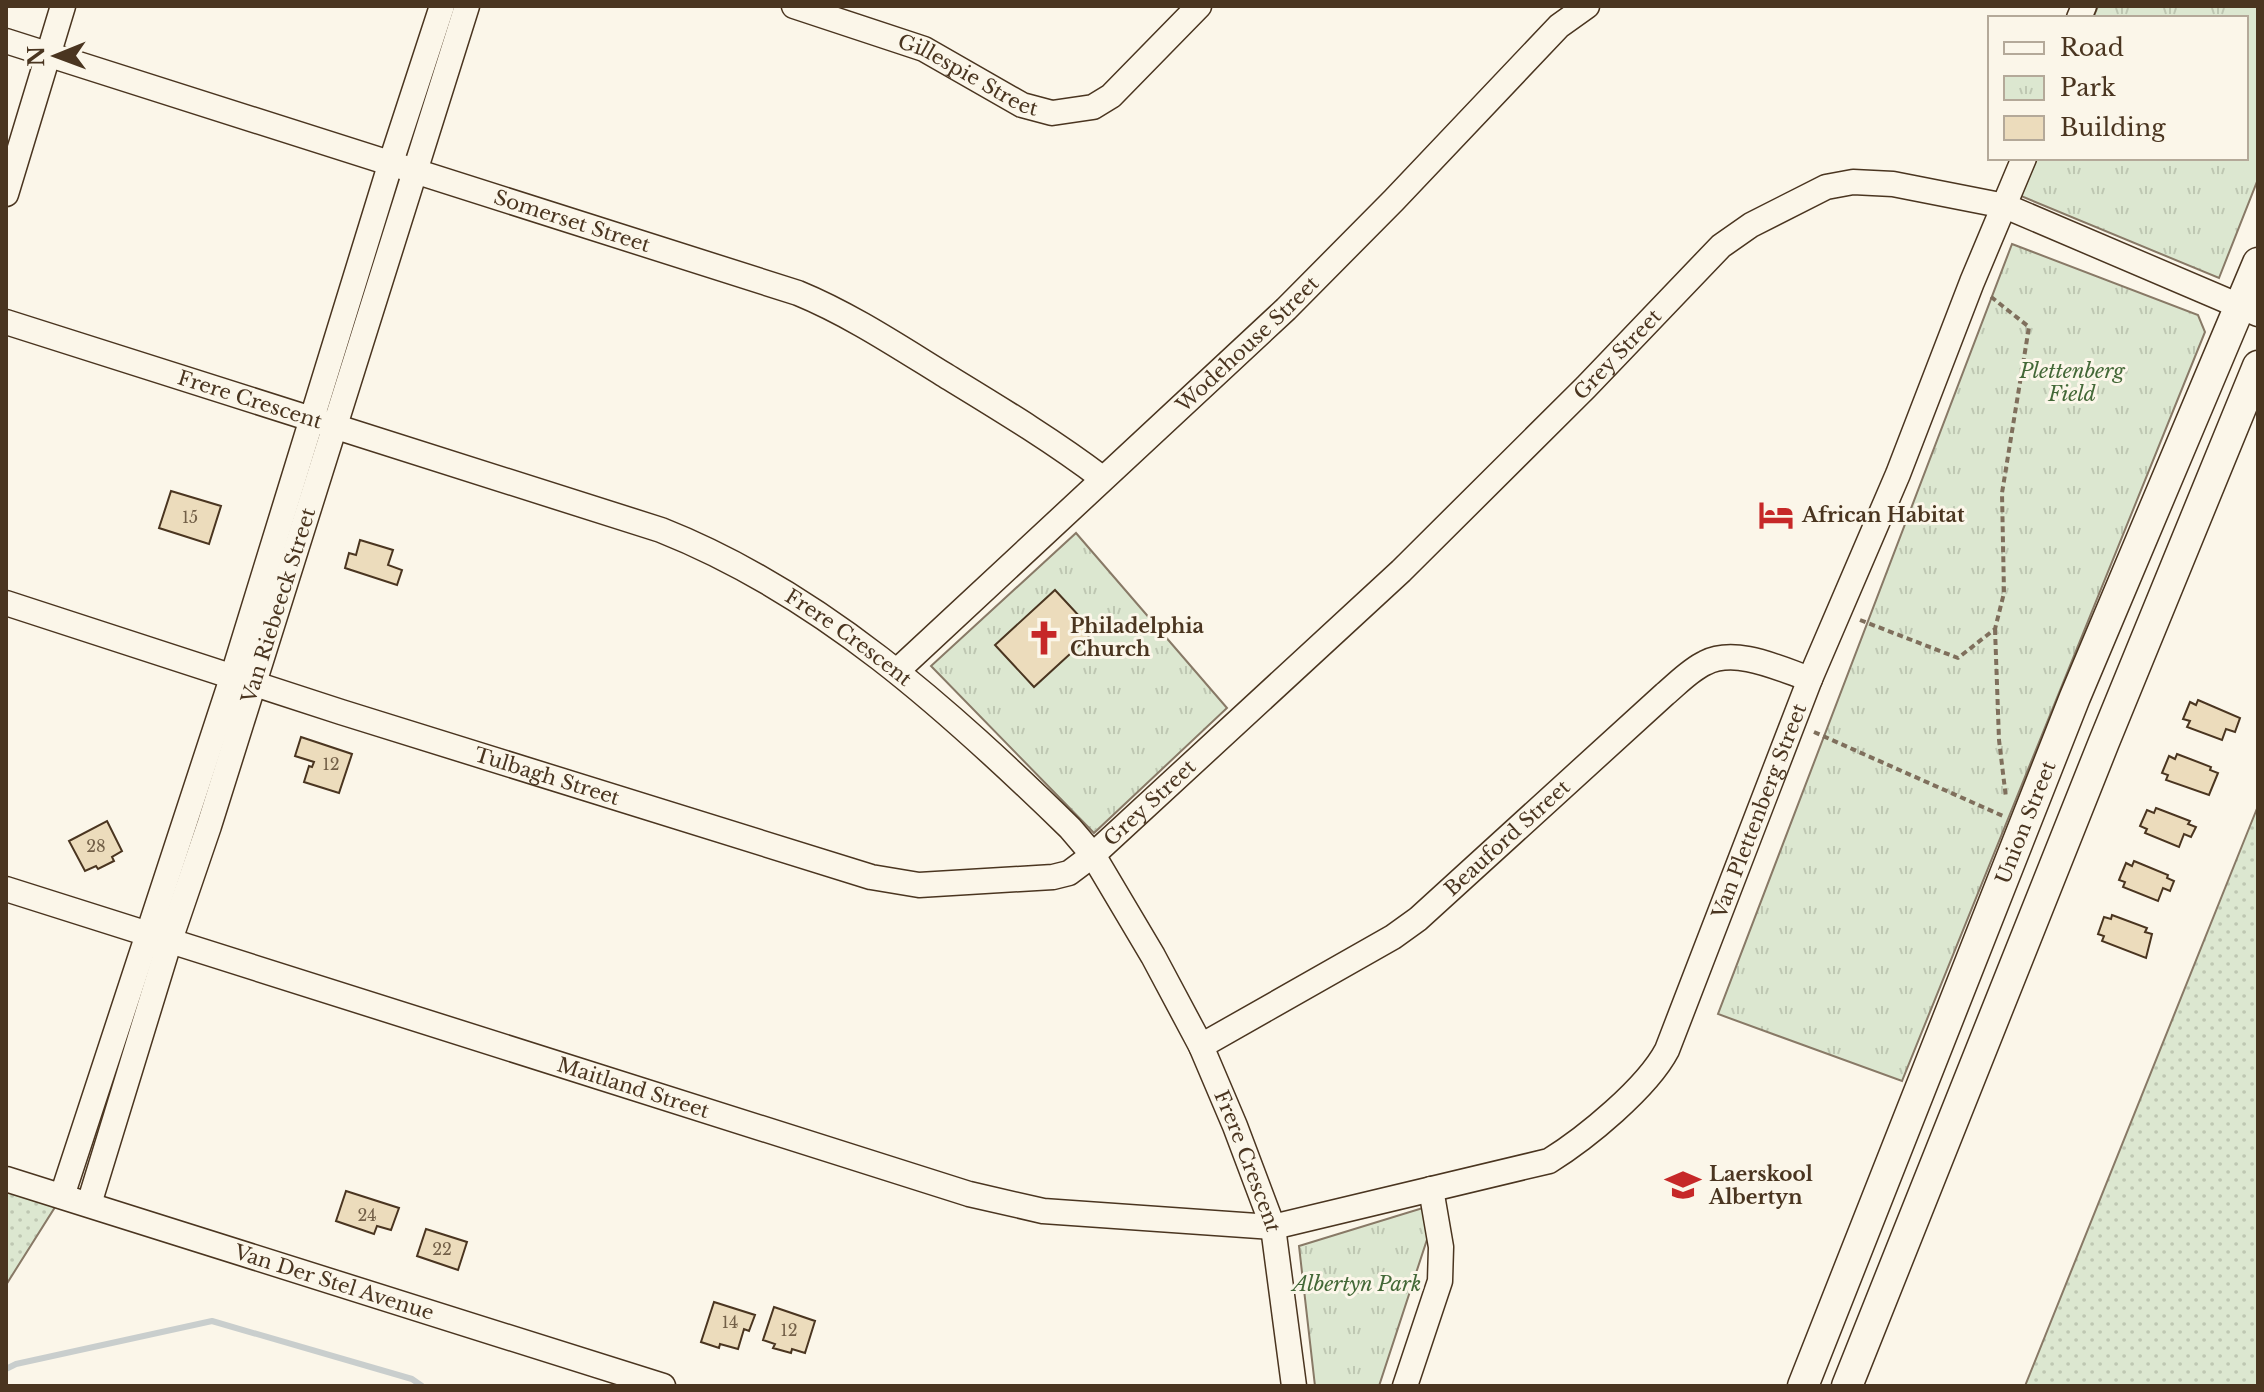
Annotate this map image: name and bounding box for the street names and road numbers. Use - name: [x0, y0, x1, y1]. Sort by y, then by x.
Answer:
- street label: Gillespie Street: [895, 29, 1041, 121]
- street label: Somerset Street: [491, 185, 654, 257]
- street label: Wodehouse Street: [1171, 271, 1324, 417]
- street label: Grey Street: [1569, 304, 1666, 404]
- street label: Frere Crescent: [175, 365, 326, 434]
- street label: Van Riebeeck Street: [236, 504, 321, 707]
- street label: Frere Crescent: [781, 584, 917, 691]
- street label: Van Plettenberg Street: [1707, 700, 1812, 923]
- street label: Tulbagh Street: [471, 742, 623, 810]
- street label: Grey Street: [1099, 754, 1201, 851]
- street label: Union Street: [1990, 757, 2061, 887]
- street label: Beauford Street: [1439, 774, 1575, 901]
- street label: Maitland Street: [554, 1052, 713, 1123]
- street label: Frere Crescent: [1209, 1087, 1286, 1234]
- street label: Van Der Stel Avenue: [230, 1239, 437, 1325]

